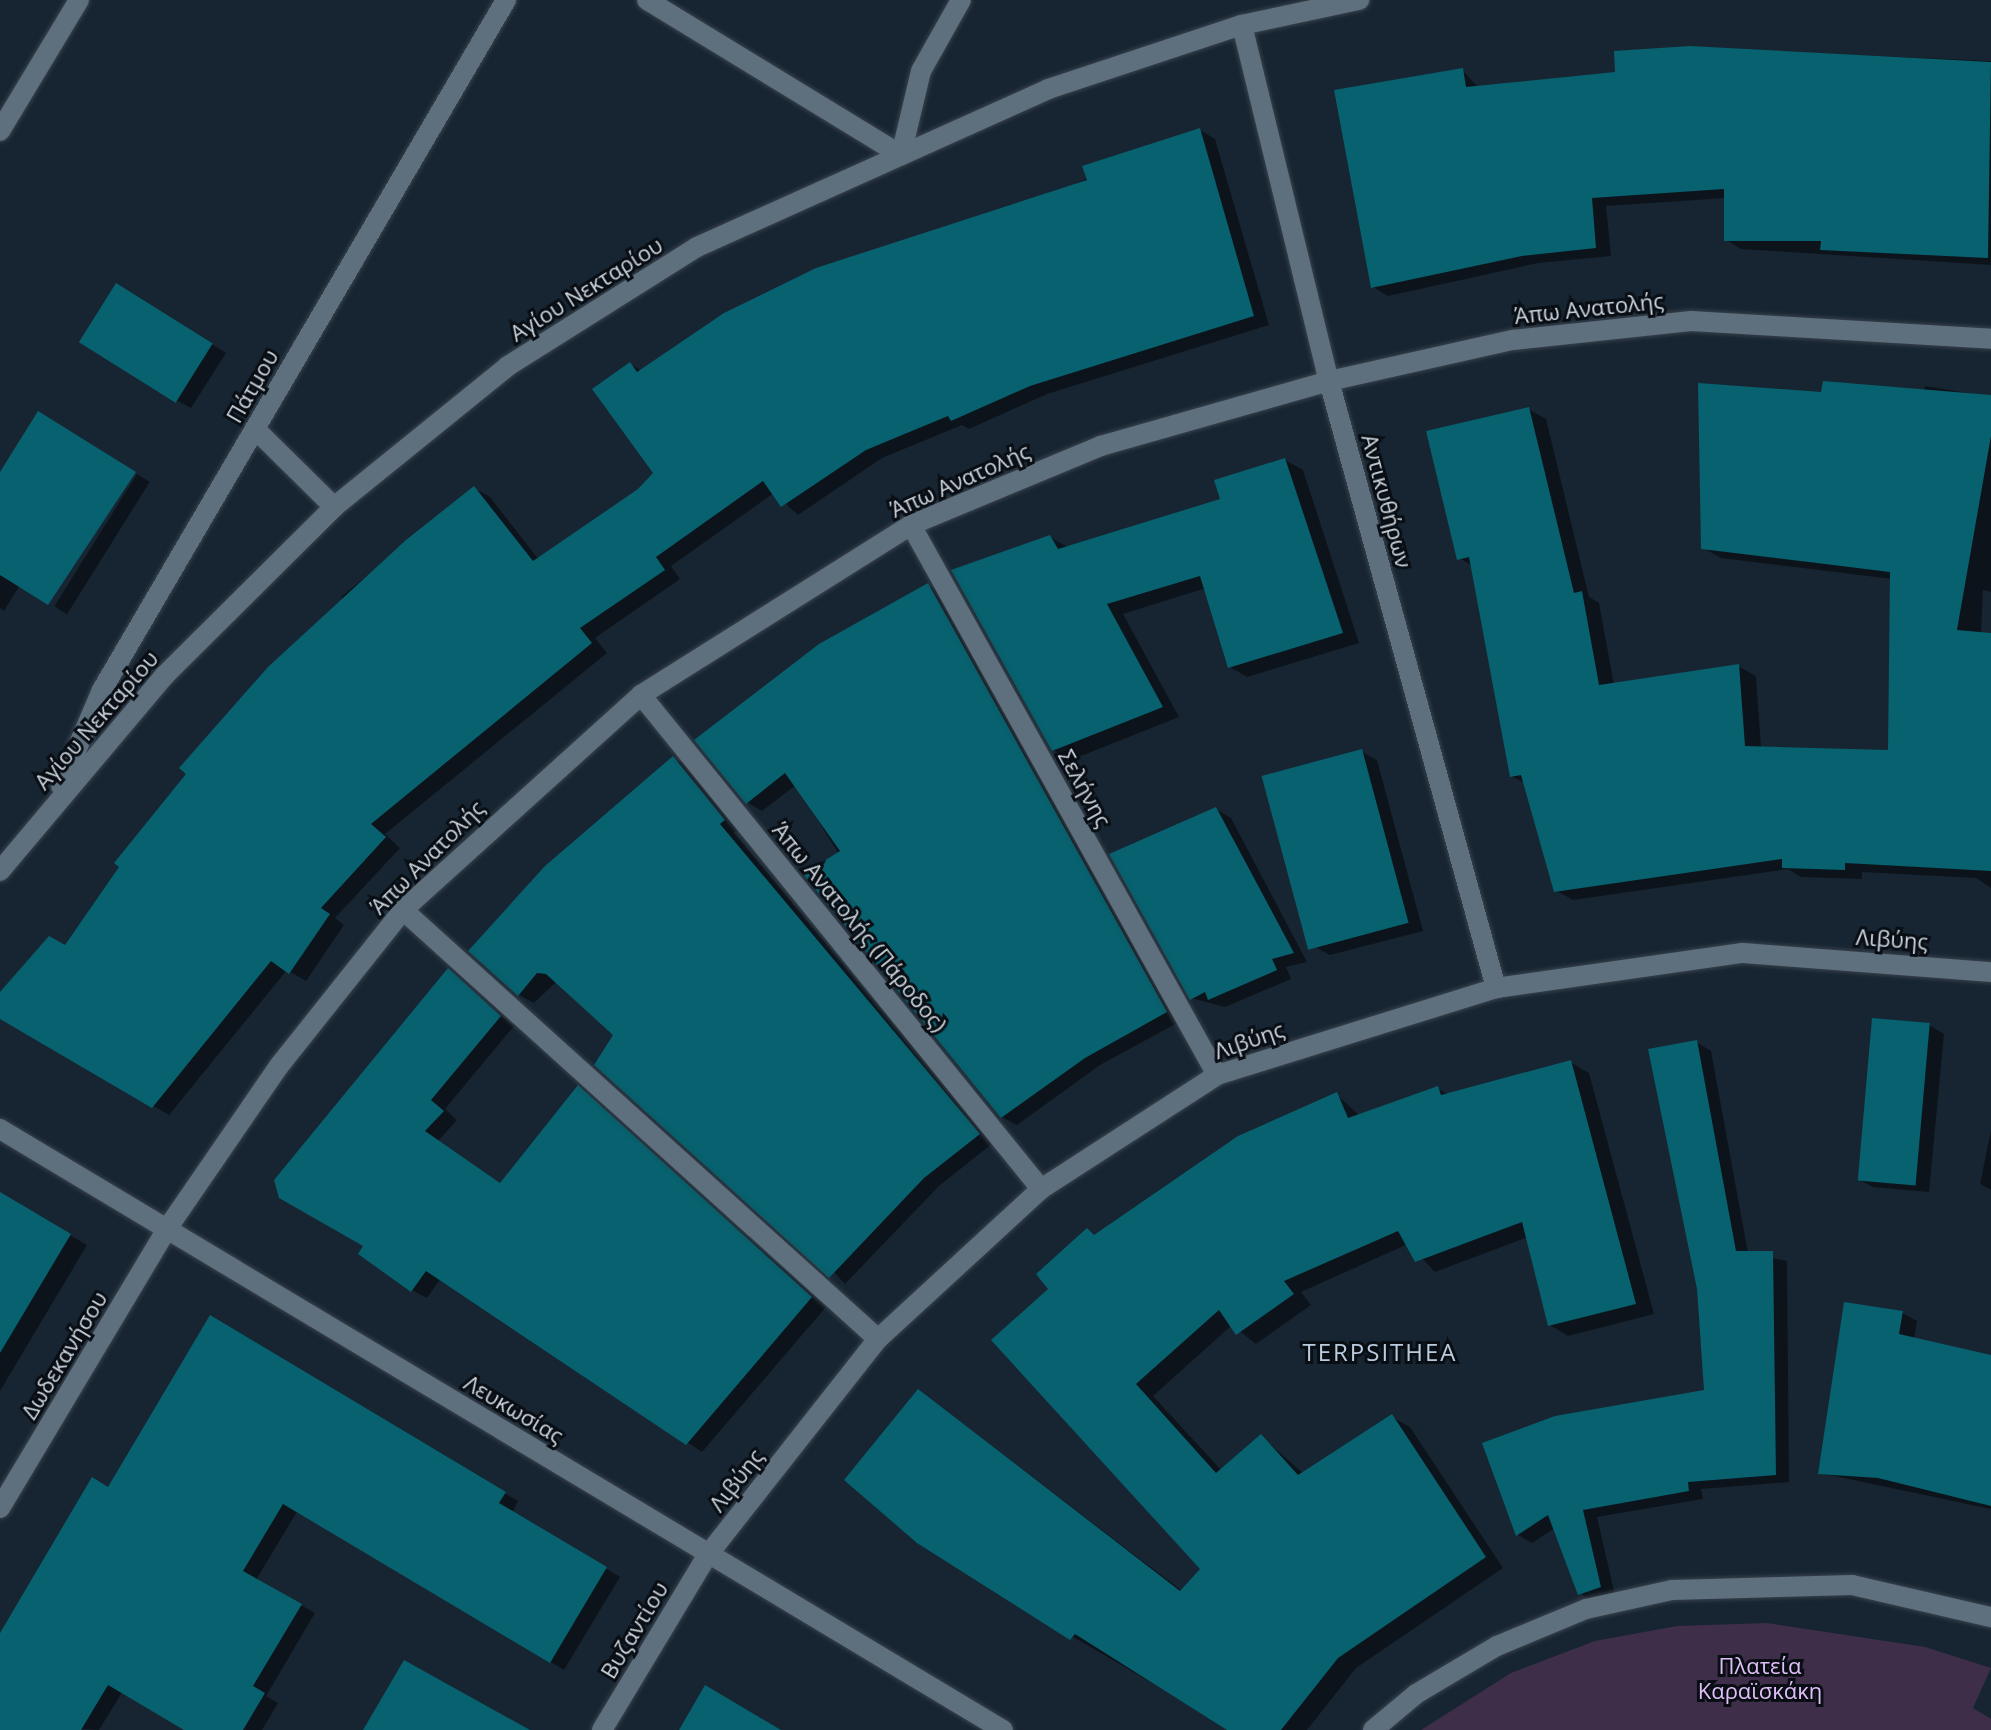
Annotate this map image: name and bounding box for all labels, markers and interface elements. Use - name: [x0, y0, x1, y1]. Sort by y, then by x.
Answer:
- street label: Αγίου Νεκταρίου: [505, 231, 667, 347]
- street label: Άπω Ανατολής: [1513, 287, 1665, 329]
- street label: Πάτμου: [221, 345, 283, 427]
- street label: Αντικυθήρων: [1356, 431, 1418, 571]
- street label: Άπω Ανατολής: [886, 437, 1034, 523]
- street label: Αγίου Νεκταρίου: [29, 645, 163, 795]
- street label: Σελήνης: [1053, 745, 1117, 831]
- street label: Άπω Ανατολής: [365, 795, 489, 919]
- street label: Άπω Ανατολής (Πάροδος): [767, 817, 953, 1037]
- street label: Λιβύης: [1855, 923, 1929, 955]
- street label: Λιβύης: [1211, 1016, 1287, 1064]
- street label: Δωδεκανήσου: [16, 1286, 112, 1424]
- district label: TERPSITHEA: [1302, 1338, 1458, 1366]
- street label: Λευκωσίας: [460, 1369, 568, 1449]
- street label: Λιβύης: [703, 1443, 769, 1517]
- street label: Βυζαντίου: [595, 1577, 673, 1683]
- park label: Πλατεία Καραϊσκάκη: [1698, 1652, 1822, 1704]

